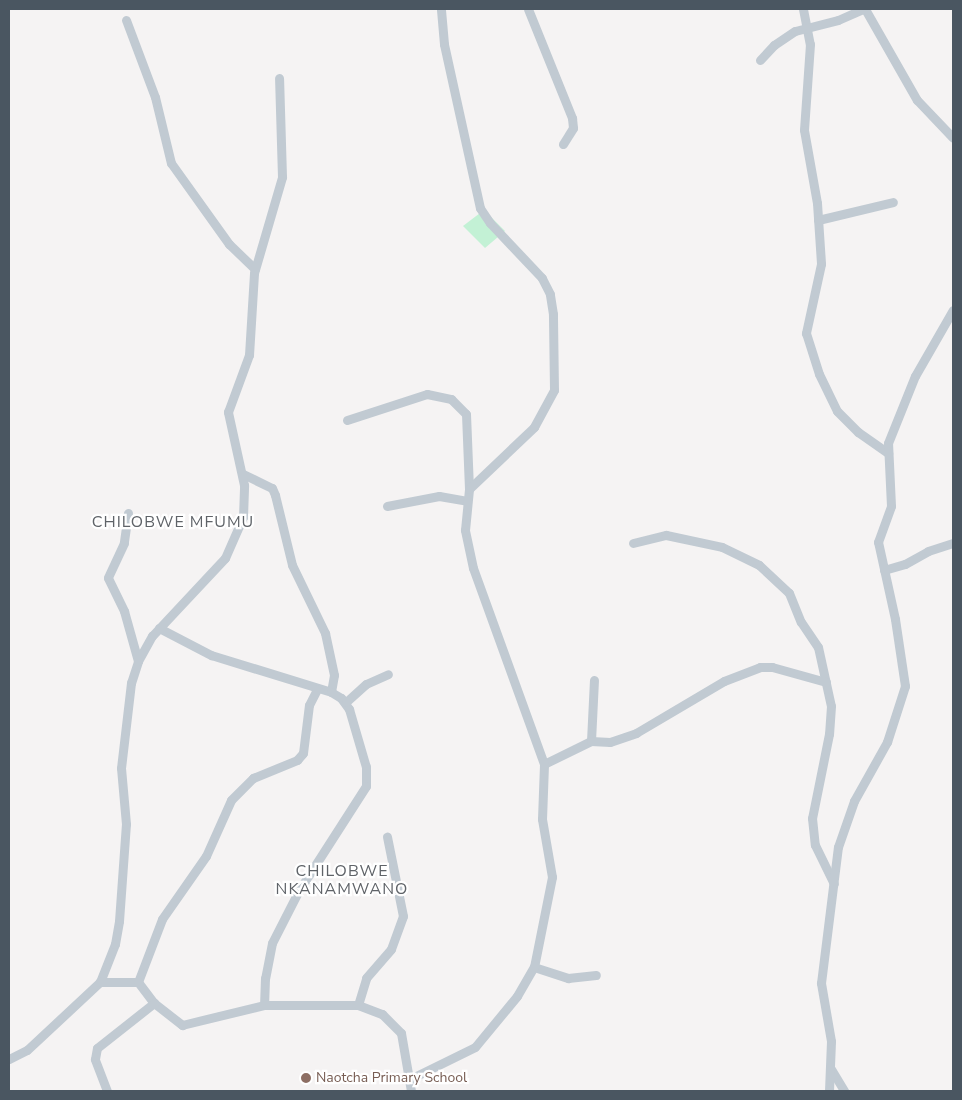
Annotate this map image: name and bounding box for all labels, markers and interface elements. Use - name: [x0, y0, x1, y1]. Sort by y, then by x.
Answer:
- district label: CHILOBWE MFUMU: [90, 512, 256, 532]
- district label: CHILOBWE NKANAMWANO: [274, 861, 410, 899]
- place label: Naotcha Primary School: [316, 1070, 467, 1086]
- marker: Naotcha Primary School: [300, 1072, 312, 1084]

